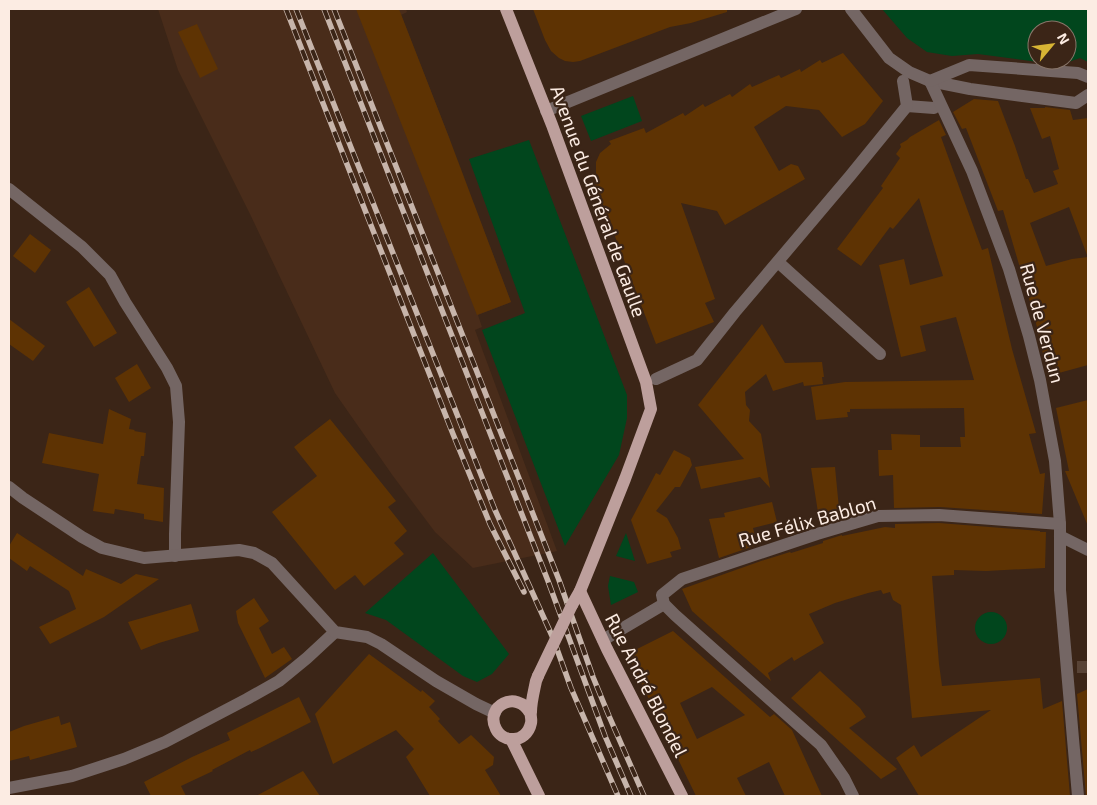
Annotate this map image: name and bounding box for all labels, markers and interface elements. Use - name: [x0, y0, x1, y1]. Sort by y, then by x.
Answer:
- north arrow: [1027, 20, 1077, 70]
- text: N: [1054, 30, 1074, 47]
- street label: Avenue du Général de Gaulle: [546, 82, 652, 320]
- street label: Rue de Verdun: [1016, 261, 1070, 385]
- street label: Rue Félix Bablon: [735, 490, 879, 552]
- street label: Rue André Blondel: [601, 609, 693, 761]

